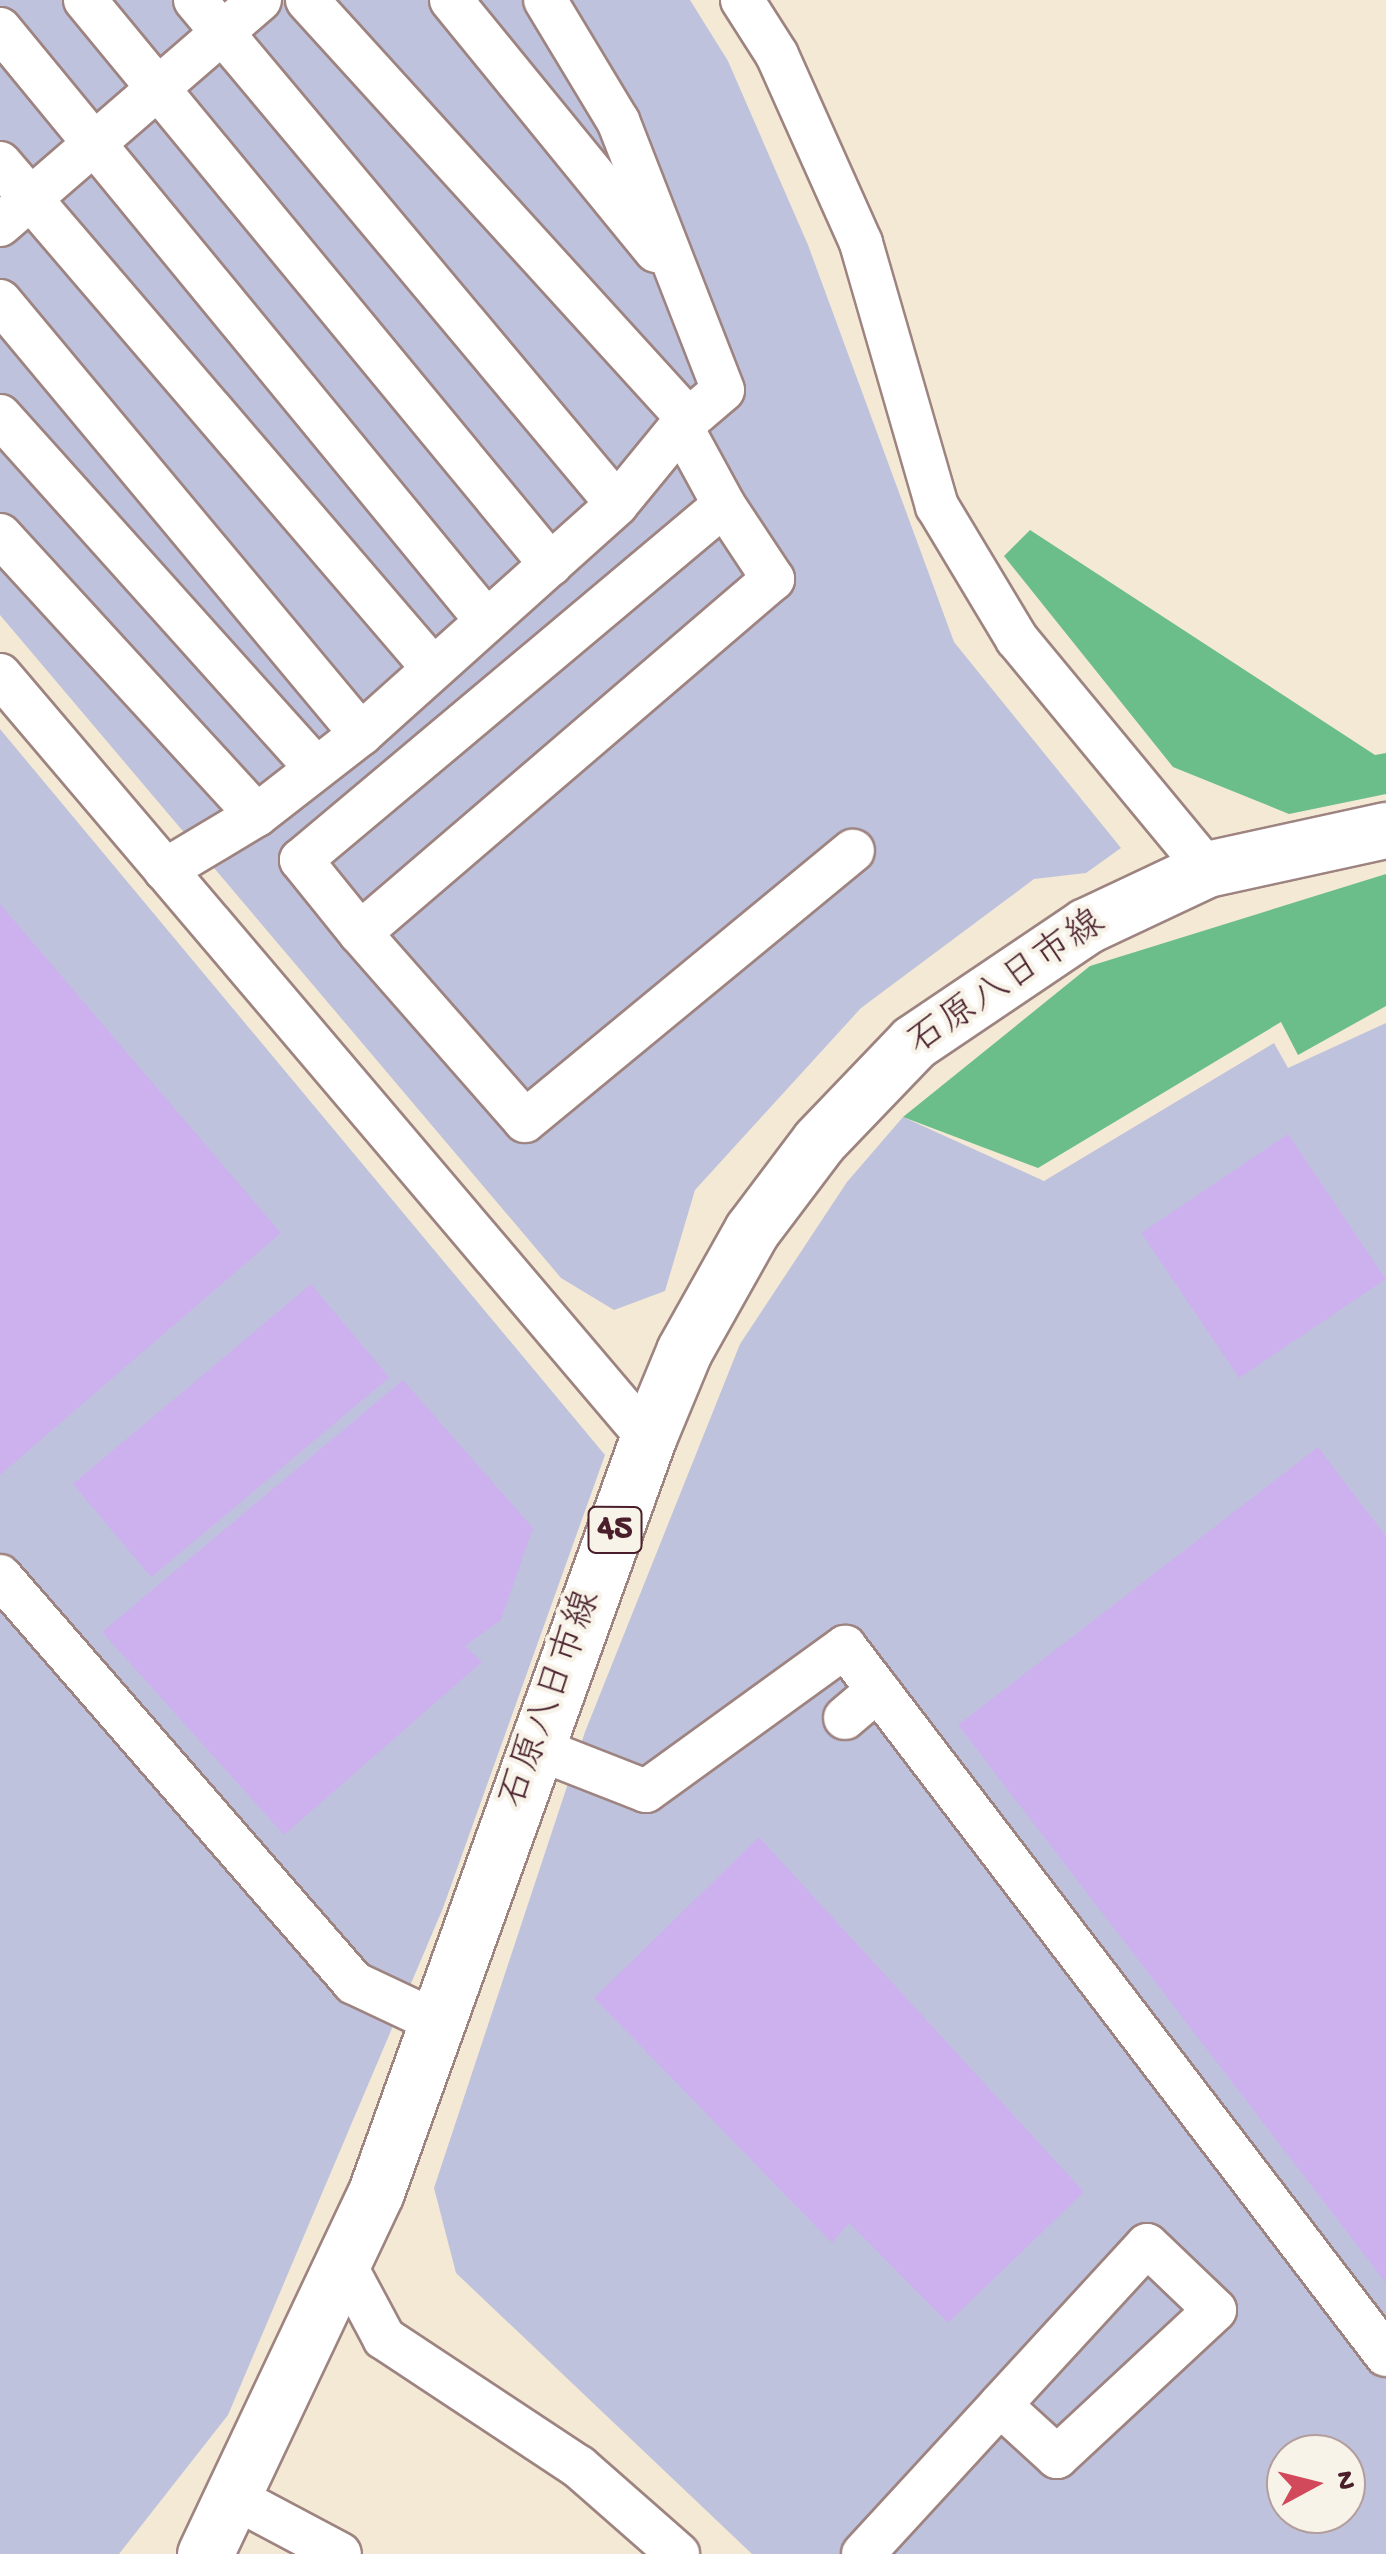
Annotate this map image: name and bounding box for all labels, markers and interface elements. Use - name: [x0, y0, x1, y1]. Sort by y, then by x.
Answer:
- street label: 石原八日市線: [901, 902, 1115, 1068]
- road number: 45: [588, 1500, 642, 1560]
- street label: 石原八日市線: [493, 1585, 613, 1815]
- north arrow: [1266, 2434, 1366, 2534]
- text: N: [1327, 2469, 1362, 2492]

